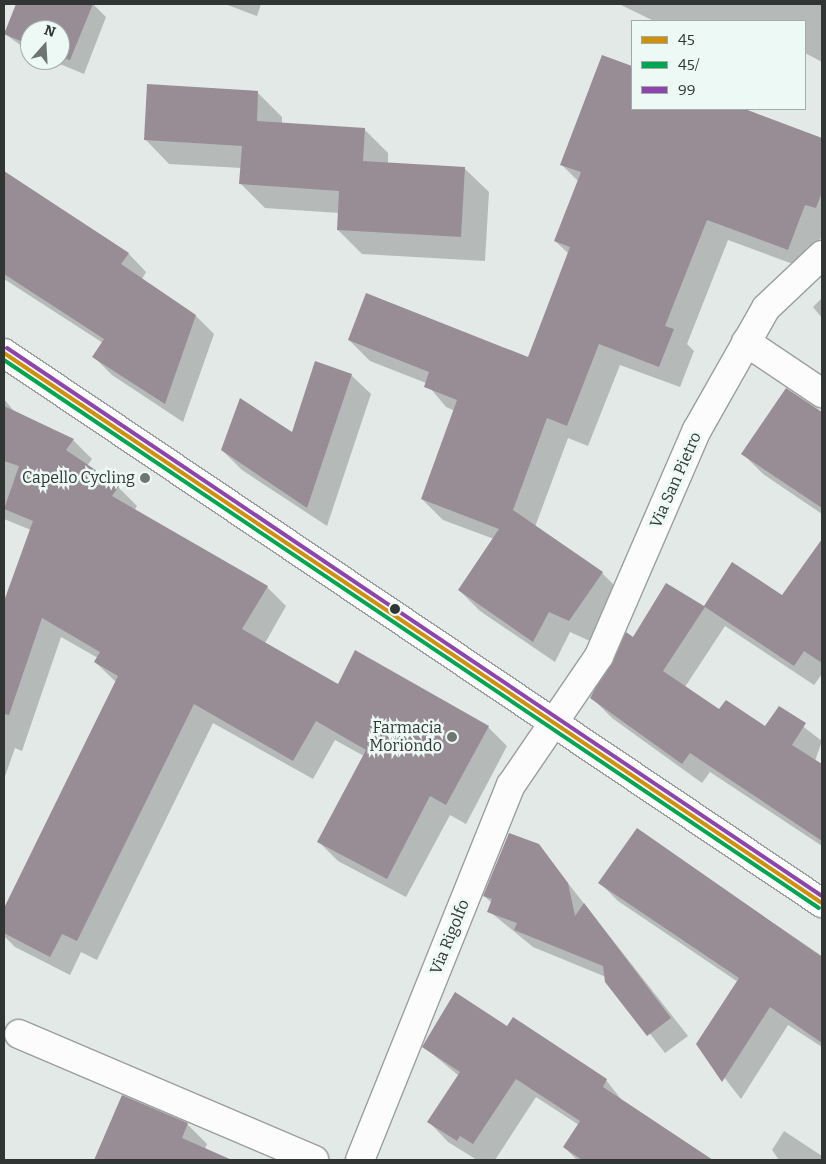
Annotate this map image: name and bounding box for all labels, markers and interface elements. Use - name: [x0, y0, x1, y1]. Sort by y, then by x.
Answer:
- north arrow: [20, 20, 70, 70]
- legend: [631, 20, 806, 110]
- text: N: [42, 21, 58, 41]
- text: 45: [678, 31, 695, 49]
- text: 45/: [678, 56, 700, 74]
- text: 99: [678, 81, 696, 99]
- street label: Via San Pietro: [646, 429, 706, 531]
- place label: Capello Cycling: [22, 468, 135, 488]
- marker: Capello Cycling: [139, 472, 151, 484]
- unlabelled marker: [390, 604, 400, 614]
- place label: Farmacia Moriondo: [369, 718, 442, 756]
- marker: Farmacia Moriondo: [446, 731, 458, 743]
- street label: Via Rigolfo: [426, 897, 474, 977]

